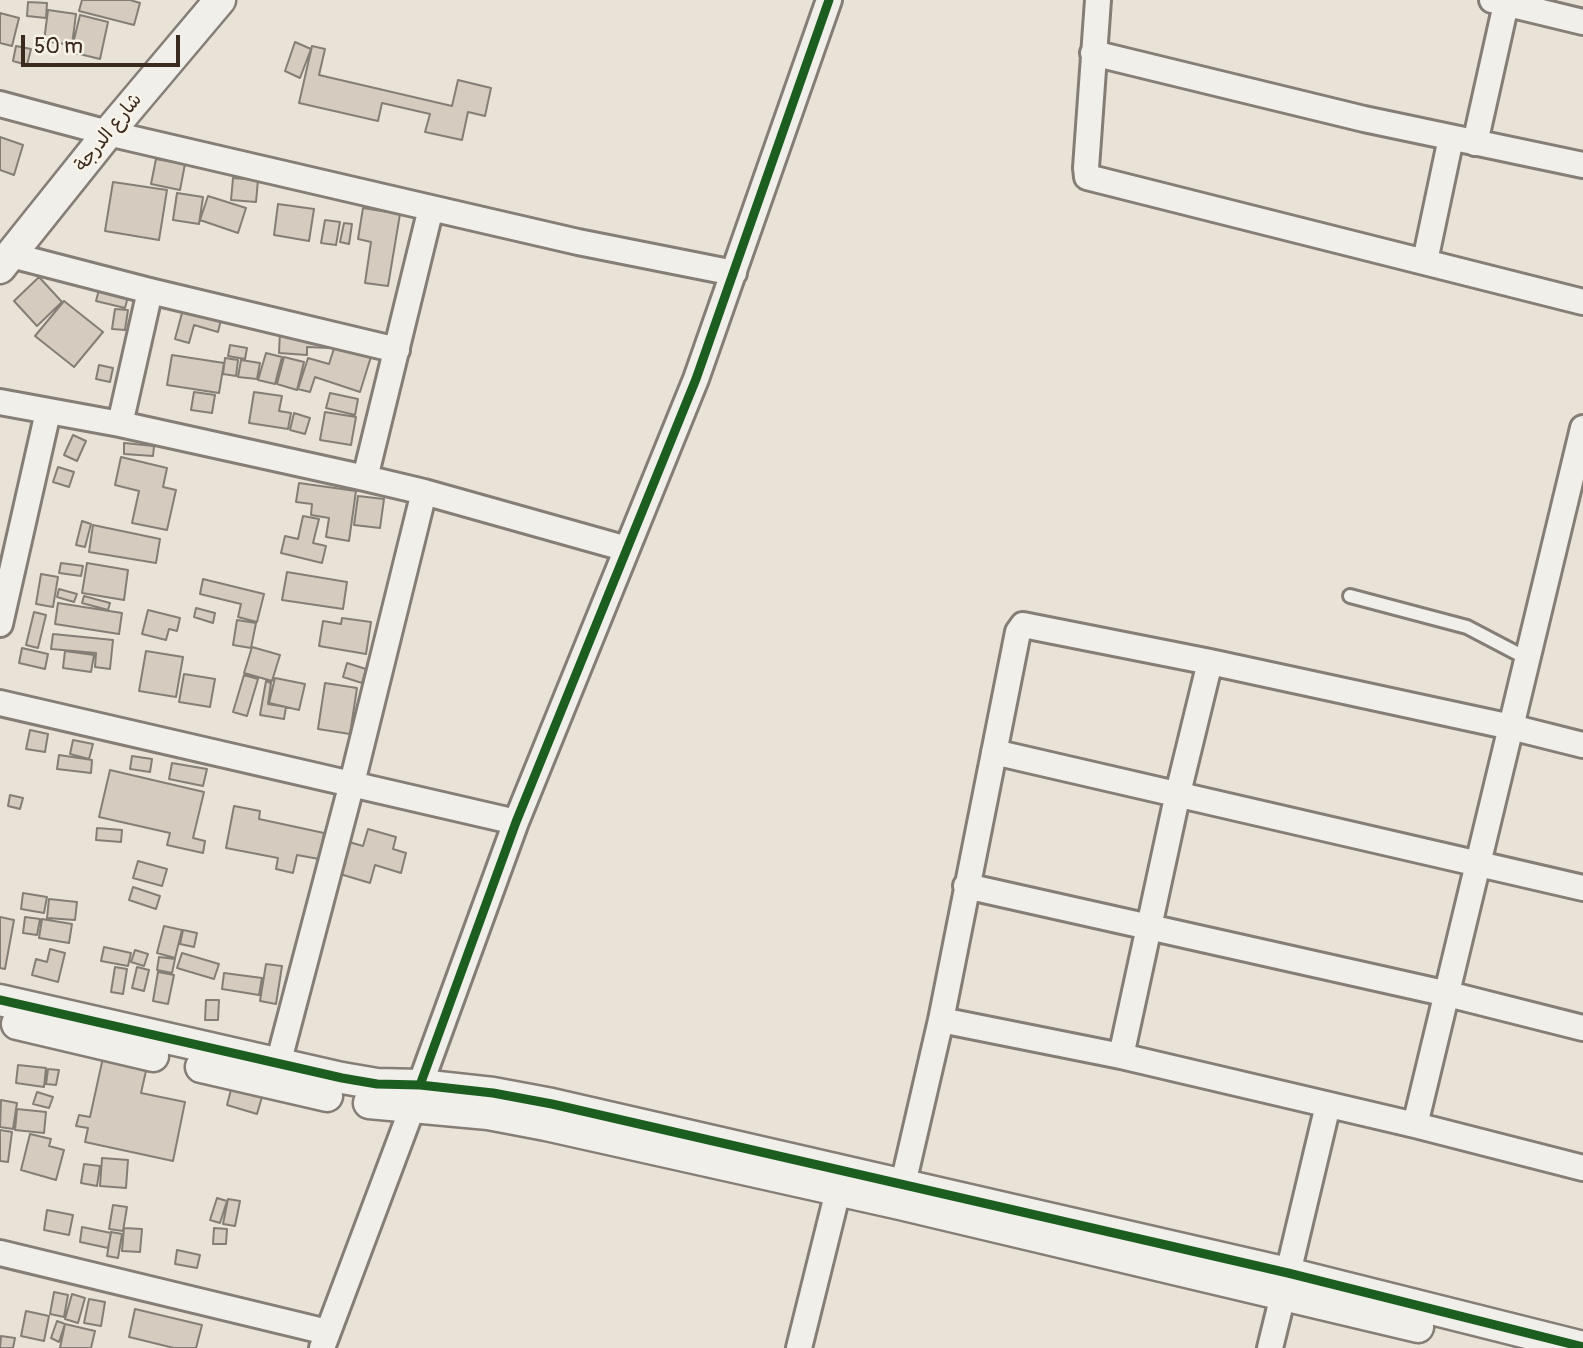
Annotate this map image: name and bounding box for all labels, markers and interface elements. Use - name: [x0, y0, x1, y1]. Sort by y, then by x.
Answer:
- scale bar: [24, 21, 184, 65]
- text: 50 m: [34, 33, 83, 60]
- street label: شارع الدرجة: [71, 89, 147, 177]

